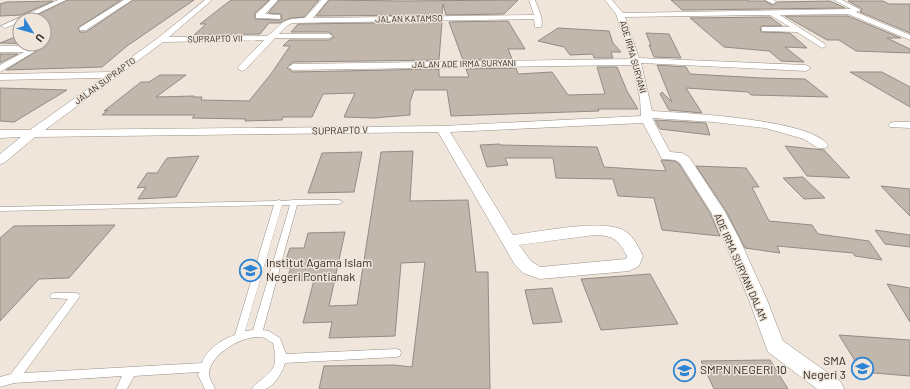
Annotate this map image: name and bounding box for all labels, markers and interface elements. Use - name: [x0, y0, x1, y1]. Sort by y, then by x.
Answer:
- north arrow: [12, 12, 52, 52]
- street label: JALAN KATAMSO: [375, 12, 443, 25]
- street label: ADE IRMA SURYANI: [618, 20, 649, 94]
- text: U: [33, 32, 48, 45]
- street label: SUPRAPTO VII: [187, 33, 243, 44]
- street label: JALAN SUPRAPTO: [72, 55, 137, 106]
- street label: JALAN ADE IRMA SURYANI: [412, 57, 516, 70]
- street label: SUPRAPTO V: [312, 124, 368, 136]
- street label: ADE IRMA SURYANI DALAM: [712, 211, 770, 323]
- place label: Institut Agama Islam Negeri Pontianak: [266, 255, 372, 283]
- school or university icon: Institut Agama Islam Negeri Pontianak: [238, 257, 264, 283]
- place label: SMA Negeri 3: [803, 353, 846, 381]
- school or university icon: SMA Negeri 3: [849, 355, 875, 381]
- school or university icon: SMPN NEGERI 10: [672, 357, 698, 383]
- place label: SMPN NEGERI 10: [700, 362, 787, 376]

